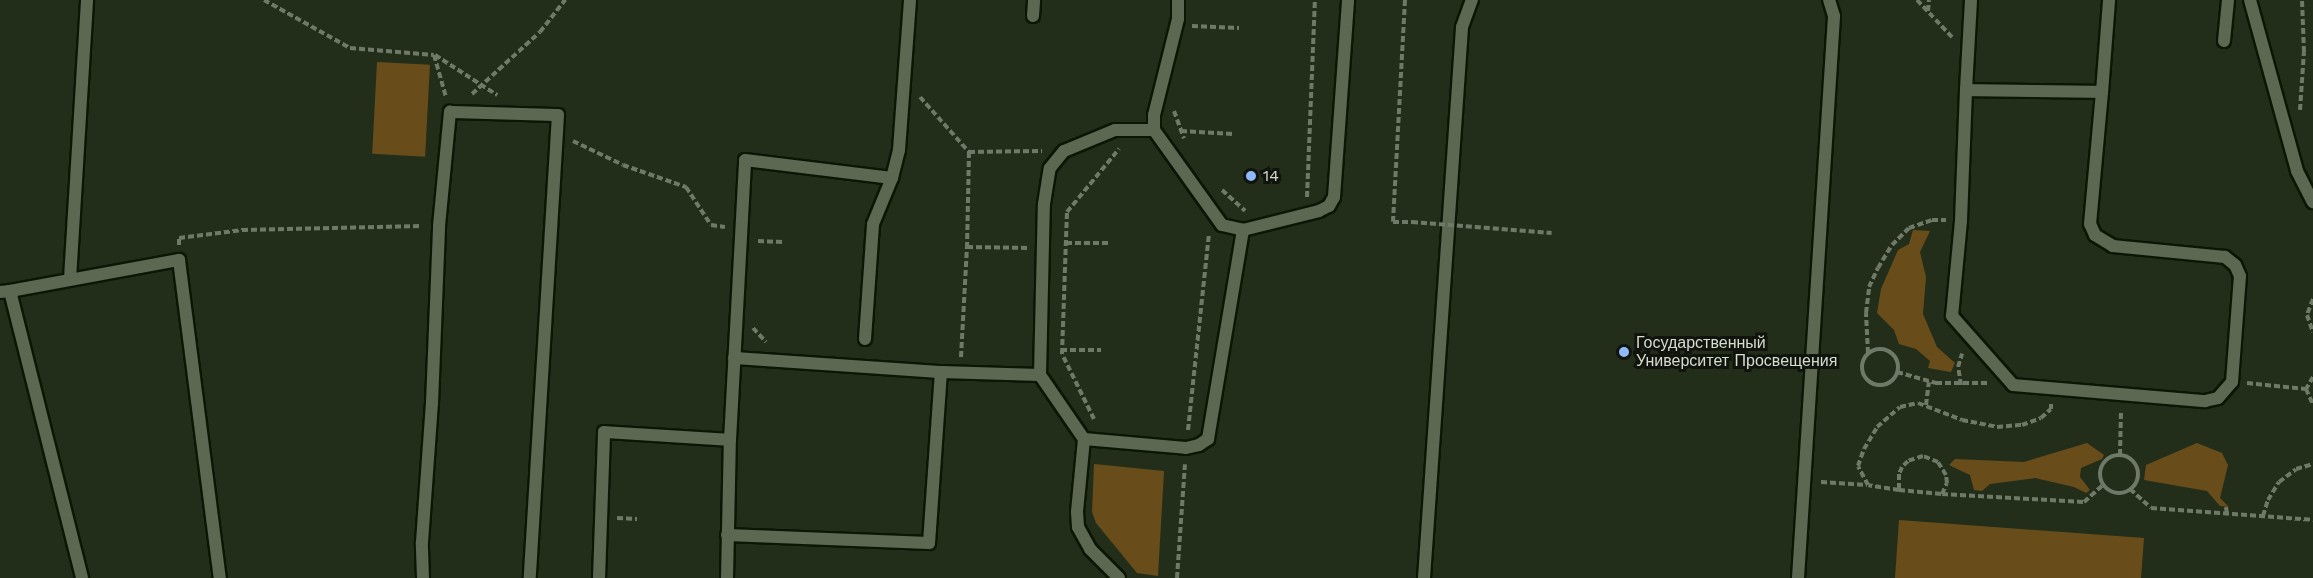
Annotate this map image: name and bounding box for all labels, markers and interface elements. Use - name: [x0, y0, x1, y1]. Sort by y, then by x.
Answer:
- place label: 14: [1263, 166, 1279, 186]
- marker: 14: [1244, 169, 1258, 183]
- place label: Государственный Университет Просвещения: [1636, 333, 1837, 371]
- marker: Государственный Университет Просвещения: [1617, 345, 1631, 359]

